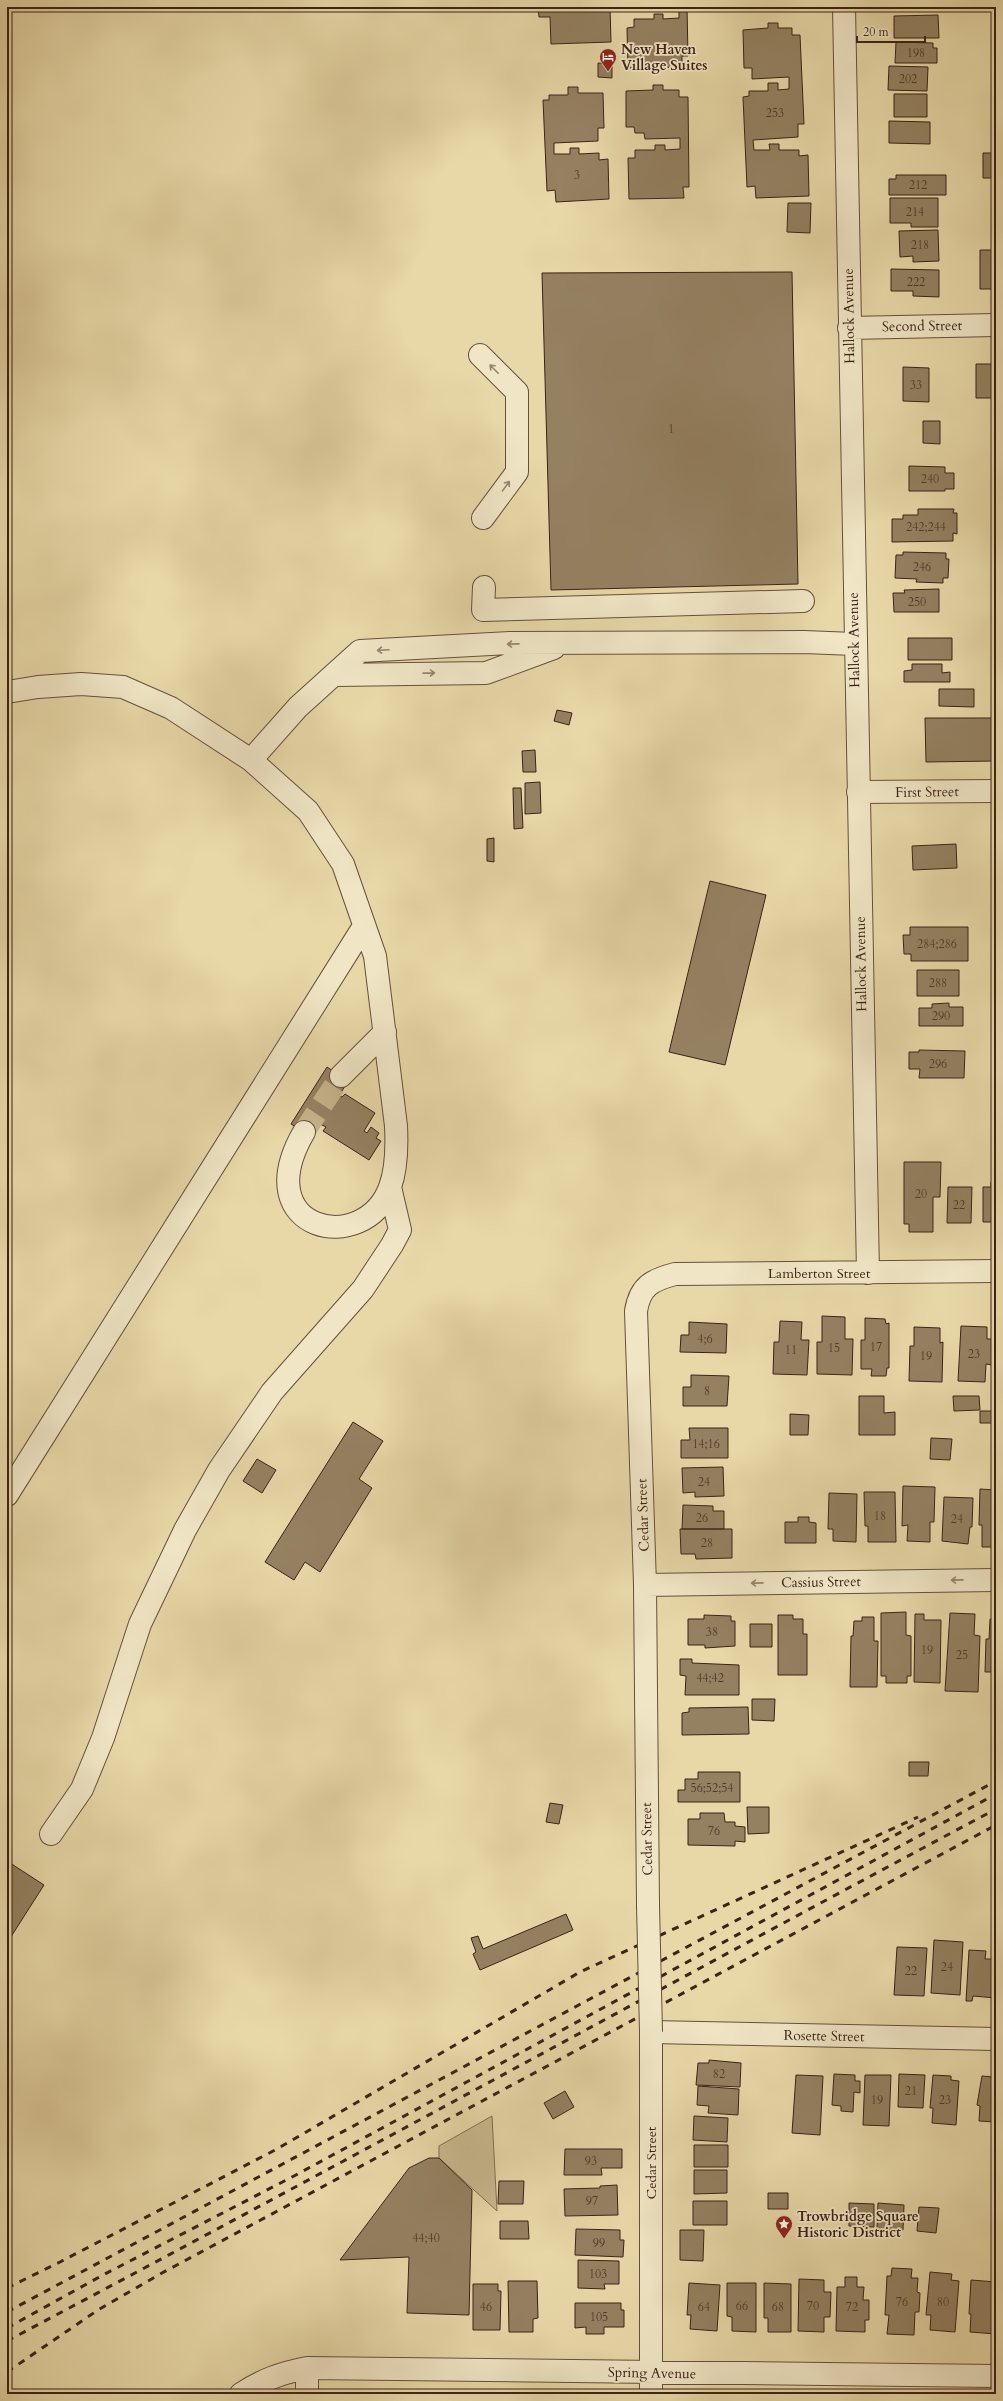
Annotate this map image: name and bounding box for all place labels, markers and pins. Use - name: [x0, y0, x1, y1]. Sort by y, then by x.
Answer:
- place label: New Haven Village Suites: [621, 40, 708, 75]
- hotel icon: New Haven Village Suites: [598, 47, 618, 72]
- place label: Trowbridge Square Historic District: [797, 2207, 919, 2242]
- place icon: Trowbridge Square Historic District: [774, 2214, 794, 2239]

